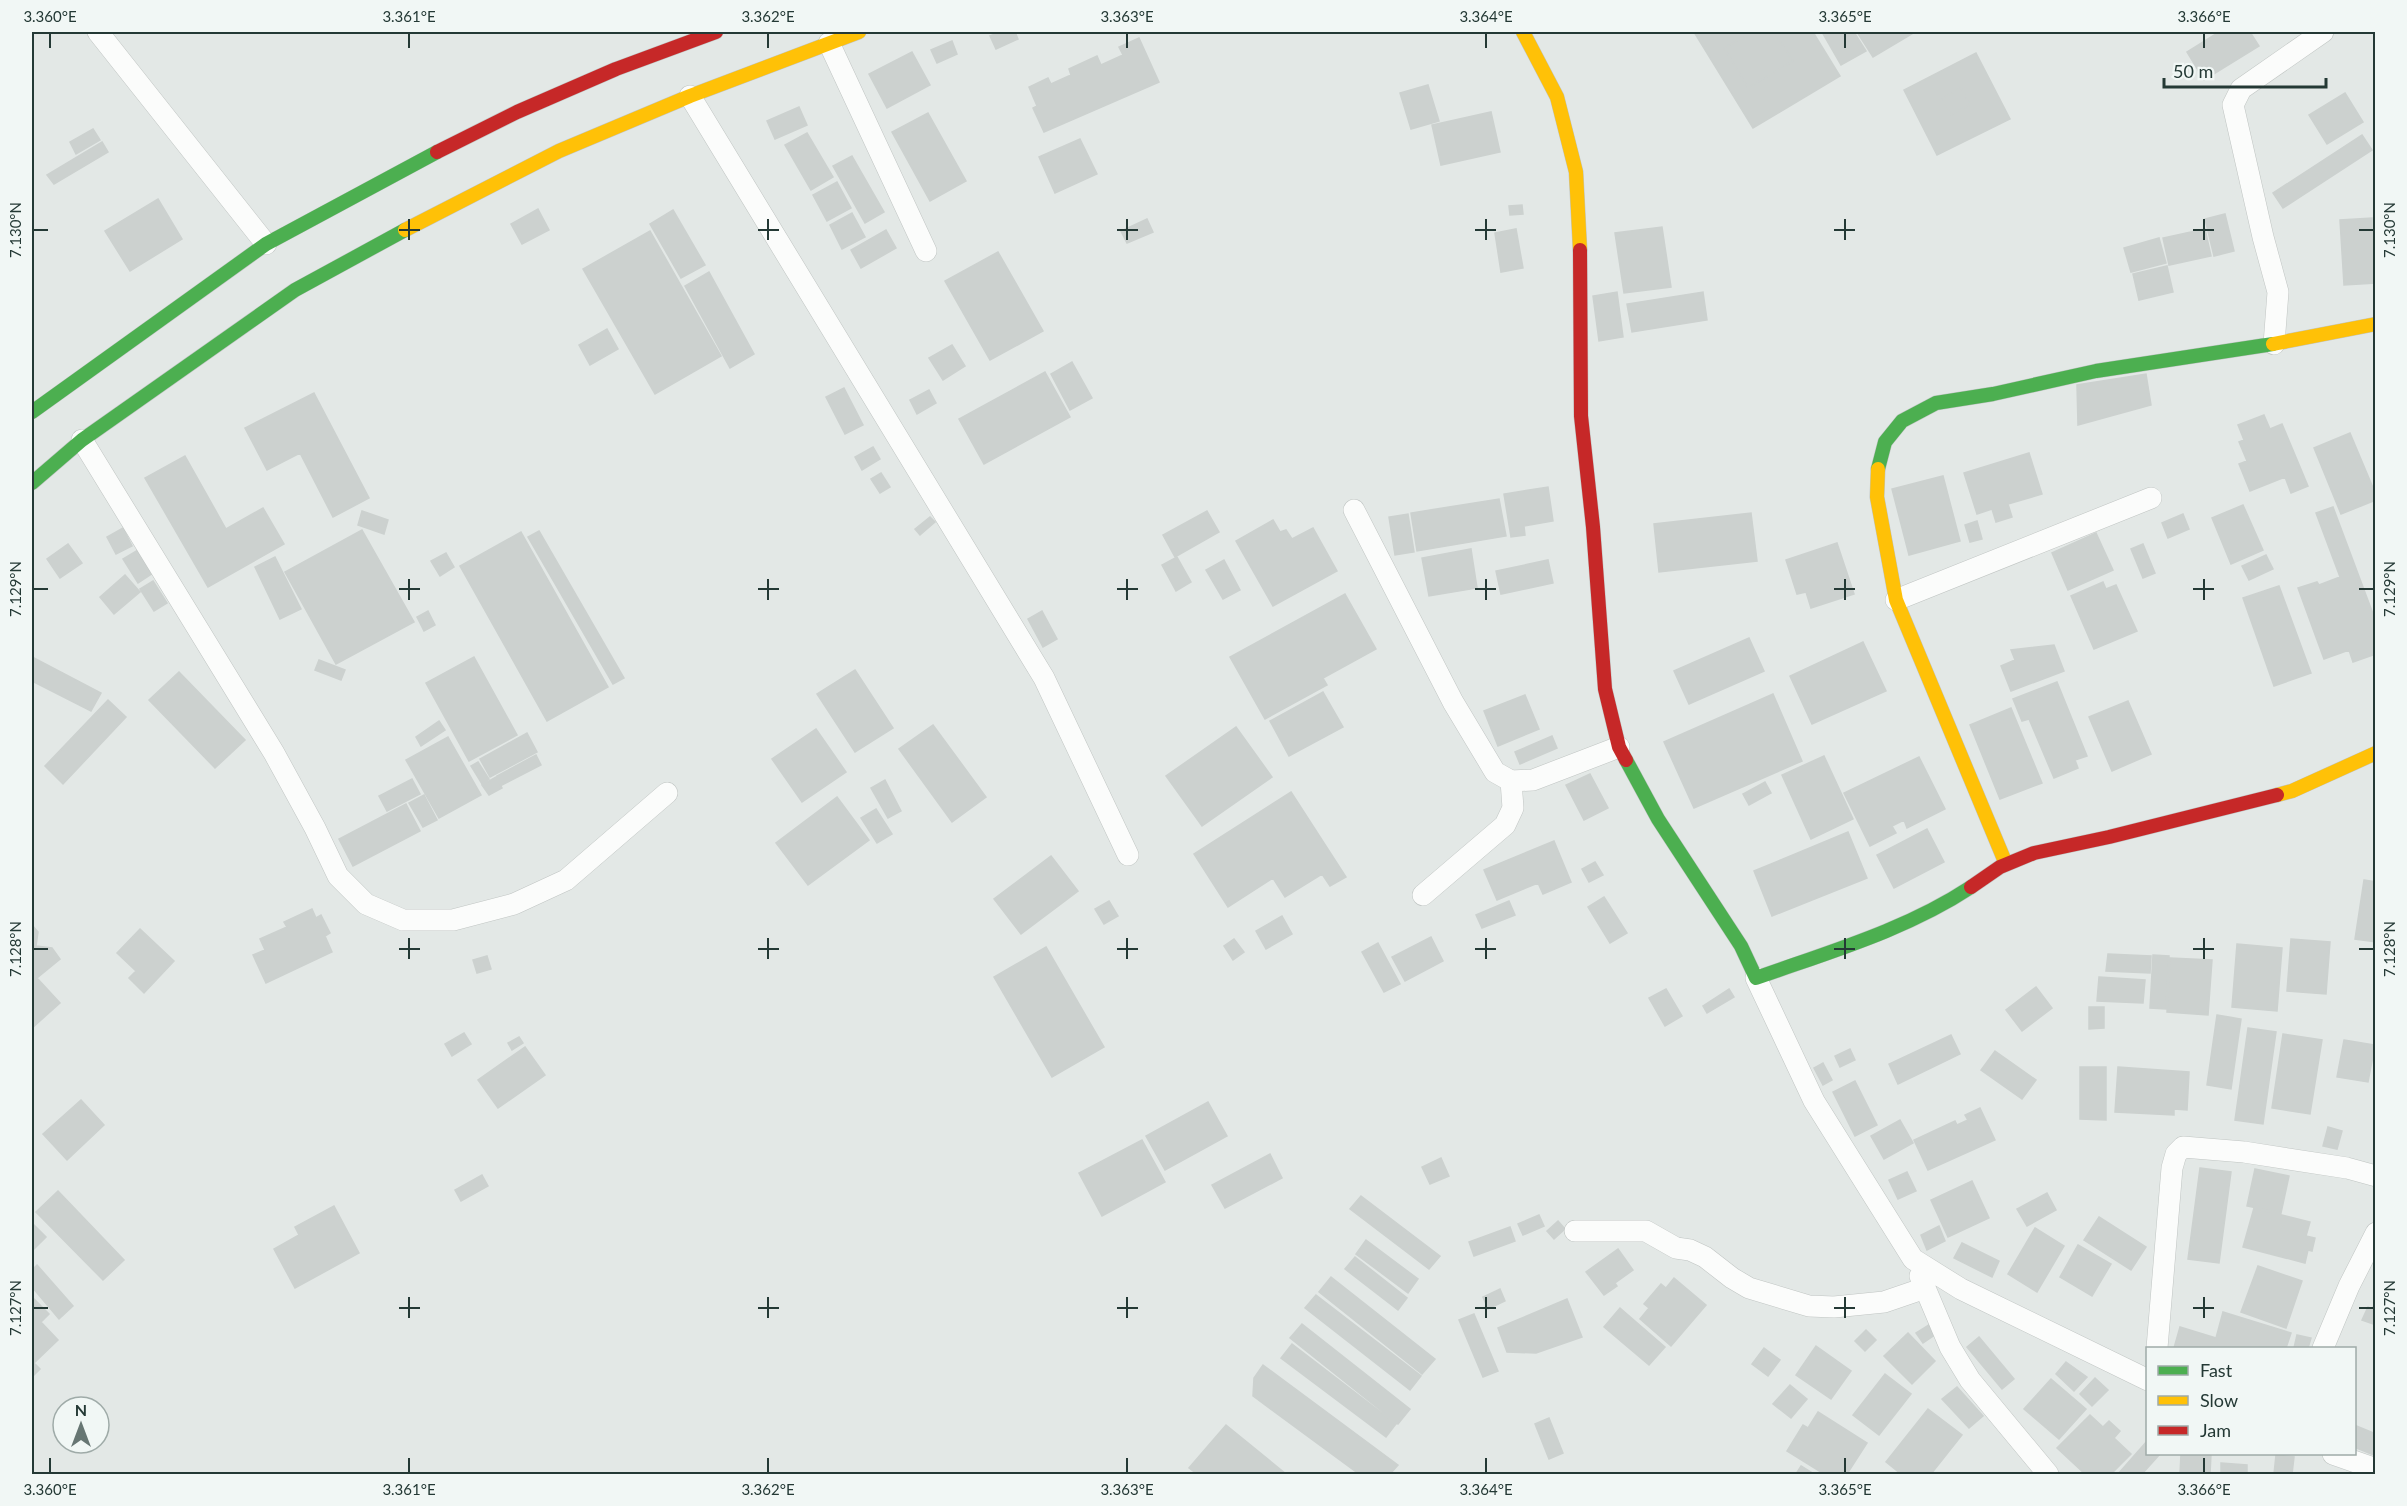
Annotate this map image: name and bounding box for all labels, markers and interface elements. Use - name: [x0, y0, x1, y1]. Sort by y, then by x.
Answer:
- text: 3.360°E: [23, 7, 77, 25]
- text: 3.361°E: [382, 7, 436, 25]
- text: 3.362°E: [741, 7, 795, 25]
- text: 3.363°E: [1100, 7, 1154, 25]
- text: 3.364°E: [1459, 7, 1513, 25]
- text: 3.365°E: [1818, 7, 1872, 25]
- text: 3.366°E: [2177, 7, 2231, 25]
- scale bar: [2164, 51, 2326, 89]
- text: 50 m: [2173, 60, 2213, 82]
- text: 7.130°N: [6, 202, 24, 258]
- text: 7.130°N: [2380, 202, 2398, 258]
- text: 7.129°N: [6, 561, 24, 617]
- text: 7.129°N: [2380, 561, 2398, 617]
- text: 7.128°N: [6, 921, 24, 977]
- text: 7.128°N: [2380, 921, 2398, 977]
- text: 7.127°N: [6, 1280, 24, 1336]
- text: 7.127°N: [2380, 1280, 2398, 1336]
- legend: [2146, 1347, 2356, 1455]
- text: Fast: [2200, 1359, 2233, 1381]
- text: Slow: [2200, 1389, 2238, 1411]
- north arrow: [51, 1395, 111, 1455]
- text: N: [75, 1400, 87, 1419]
- text: Jam: [2200, 1419, 2231, 1441]
- text: 3.360°E: [23, 1480, 77, 1498]
- text: 3.361°E: [382, 1480, 436, 1498]
- text: 3.362°E: [741, 1480, 795, 1498]
- text: 3.363°E: [1100, 1480, 1154, 1498]
- text: 3.364°E: [1459, 1480, 1513, 1498]
- text: 3.365°E: [1818, 1480, 1872, 1498]
- text: 3.366°E: [2177, 1480, 2231, 1498]

